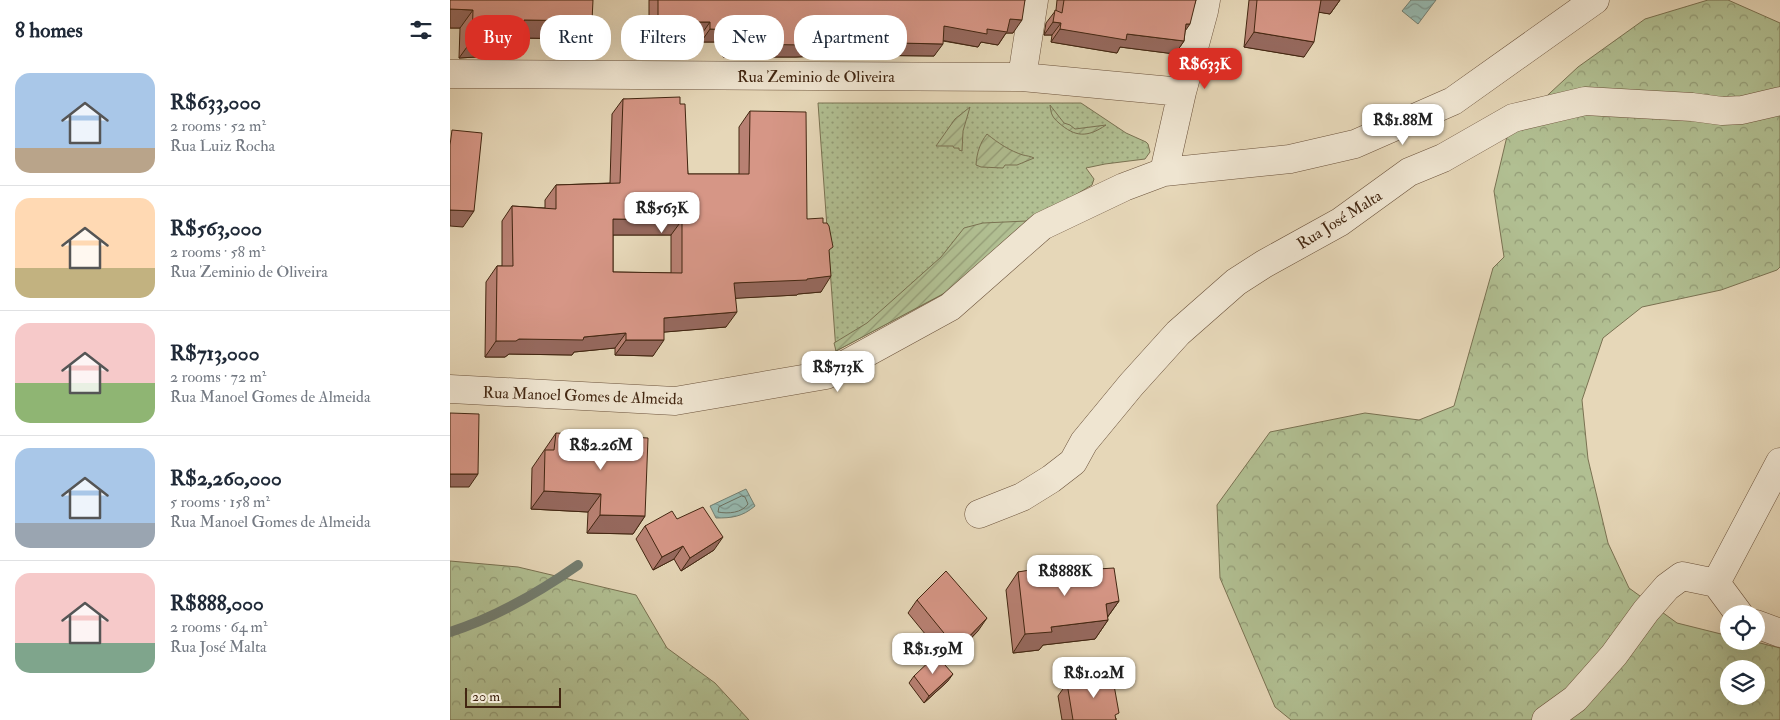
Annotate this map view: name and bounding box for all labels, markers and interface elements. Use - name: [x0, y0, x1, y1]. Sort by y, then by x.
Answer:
- chip: Buy: [465, 15, 530, 60]
- chip: Rent: [540, 15, 611, 60]
- chip: Filters: [621, 15, 704, 60]
- chip: New: [714, 15, 784, 60]
- chip: Apartment: [794, 15, 907, 60]
- icon: filters: [407, 16, 435, 44]
- text: 8 homes: [15, 17, 83, 44]
- pin: R$633K: [1164, 48, 1246, 90]
- text: R$633K: [1179, 54, 1231, 74]
- street label: Rua Zeminio de Oliveira: [737, 67, 895, 87]
- text: R$633,000: [170, 89, 261, 116]
- icon: home: [55, 93, 115, 153]
- pin: R$1.88M: [1357, 104, 1449, 146]
- text: R$1.88M: [1373, 110, 1433, 130]
- text: 2 rooms · 52 m²: [170, 116, 266, 136]
- text: Rua Luiz Rocha: [170, 136, 275, 156]
- street label: Rua José Malta: [1293, 186, 1387, 255]
- pin: R$563K: [621, 192, 703, 234]
- text: R$563K: [636, 198, 688, 218]
- text: R$563,000: [170, 215, 262, 242]
- icon: home: [55, 218, 115, 278]
- text: 2 rooms · 58 m²: [170, 242, 265, 262]
- text: Rua Zeminio de Oliveira: [170, 262, 328, 282]
- text: R$713,000: [170, 340, 259, 367]
- icon: home: [55, 343, 115, 403]
- pin: R$713K: [797, 350, 879, 393]
- text: R$713K: [813, 357, 863, 377]
- text: 2 rooms · 72 m²: [170, 367, 266, 387]
- street label: Rua Manoel Gomes de Almeida: [482, 383, 684, 410]
- text: Rua Manoel Gomes de Almeida: [170, 387, 370, 407]
- pin: R$2.26M: [555, 428, 647, 471]
- text: R$2.26M: [569, 435, 633, 455]
- text: R$2,260,000: [170, 465, 282, 492]
- icon: home: [55, 468, 115, 528]
- text: 5 rooms · 158 m²: [170, 492, 270, 512]
- text: Rua Manoel Gomes de Almeida: [170, 512, 370, 532]
- pin: R$888K: [1024, 554, 1106, 597]
- text: R$888K: [1038, 561, 1092, 581]
- text: R$888,000: [170, 590, 264, 617]
- icon: home: [55, 593, 115, 653]
- map controls: [1720, 605, 1765, 705]
- button: locate: [1720, 605, 1765, 650]
- text: 2 rooms · 64 m²: [170, 617, 268, 637]
- pin: R$1.59M: [887, 632, 979, 675]
- text: Rua José Malta: [170, 637, 267, 657]
- text: R$1.59M: [903, 639, 963, 659]
- pin: R$1.02M: [1048, 656, 1140, 699]
- button: layers: [1720, 660, 1765, 705]
- text: R$1.02M: [1063, 663, 1125, 683]
- scale bar: [465, 685, 561, 708]
- text: 20 m: [472, 688, 500, 705]

